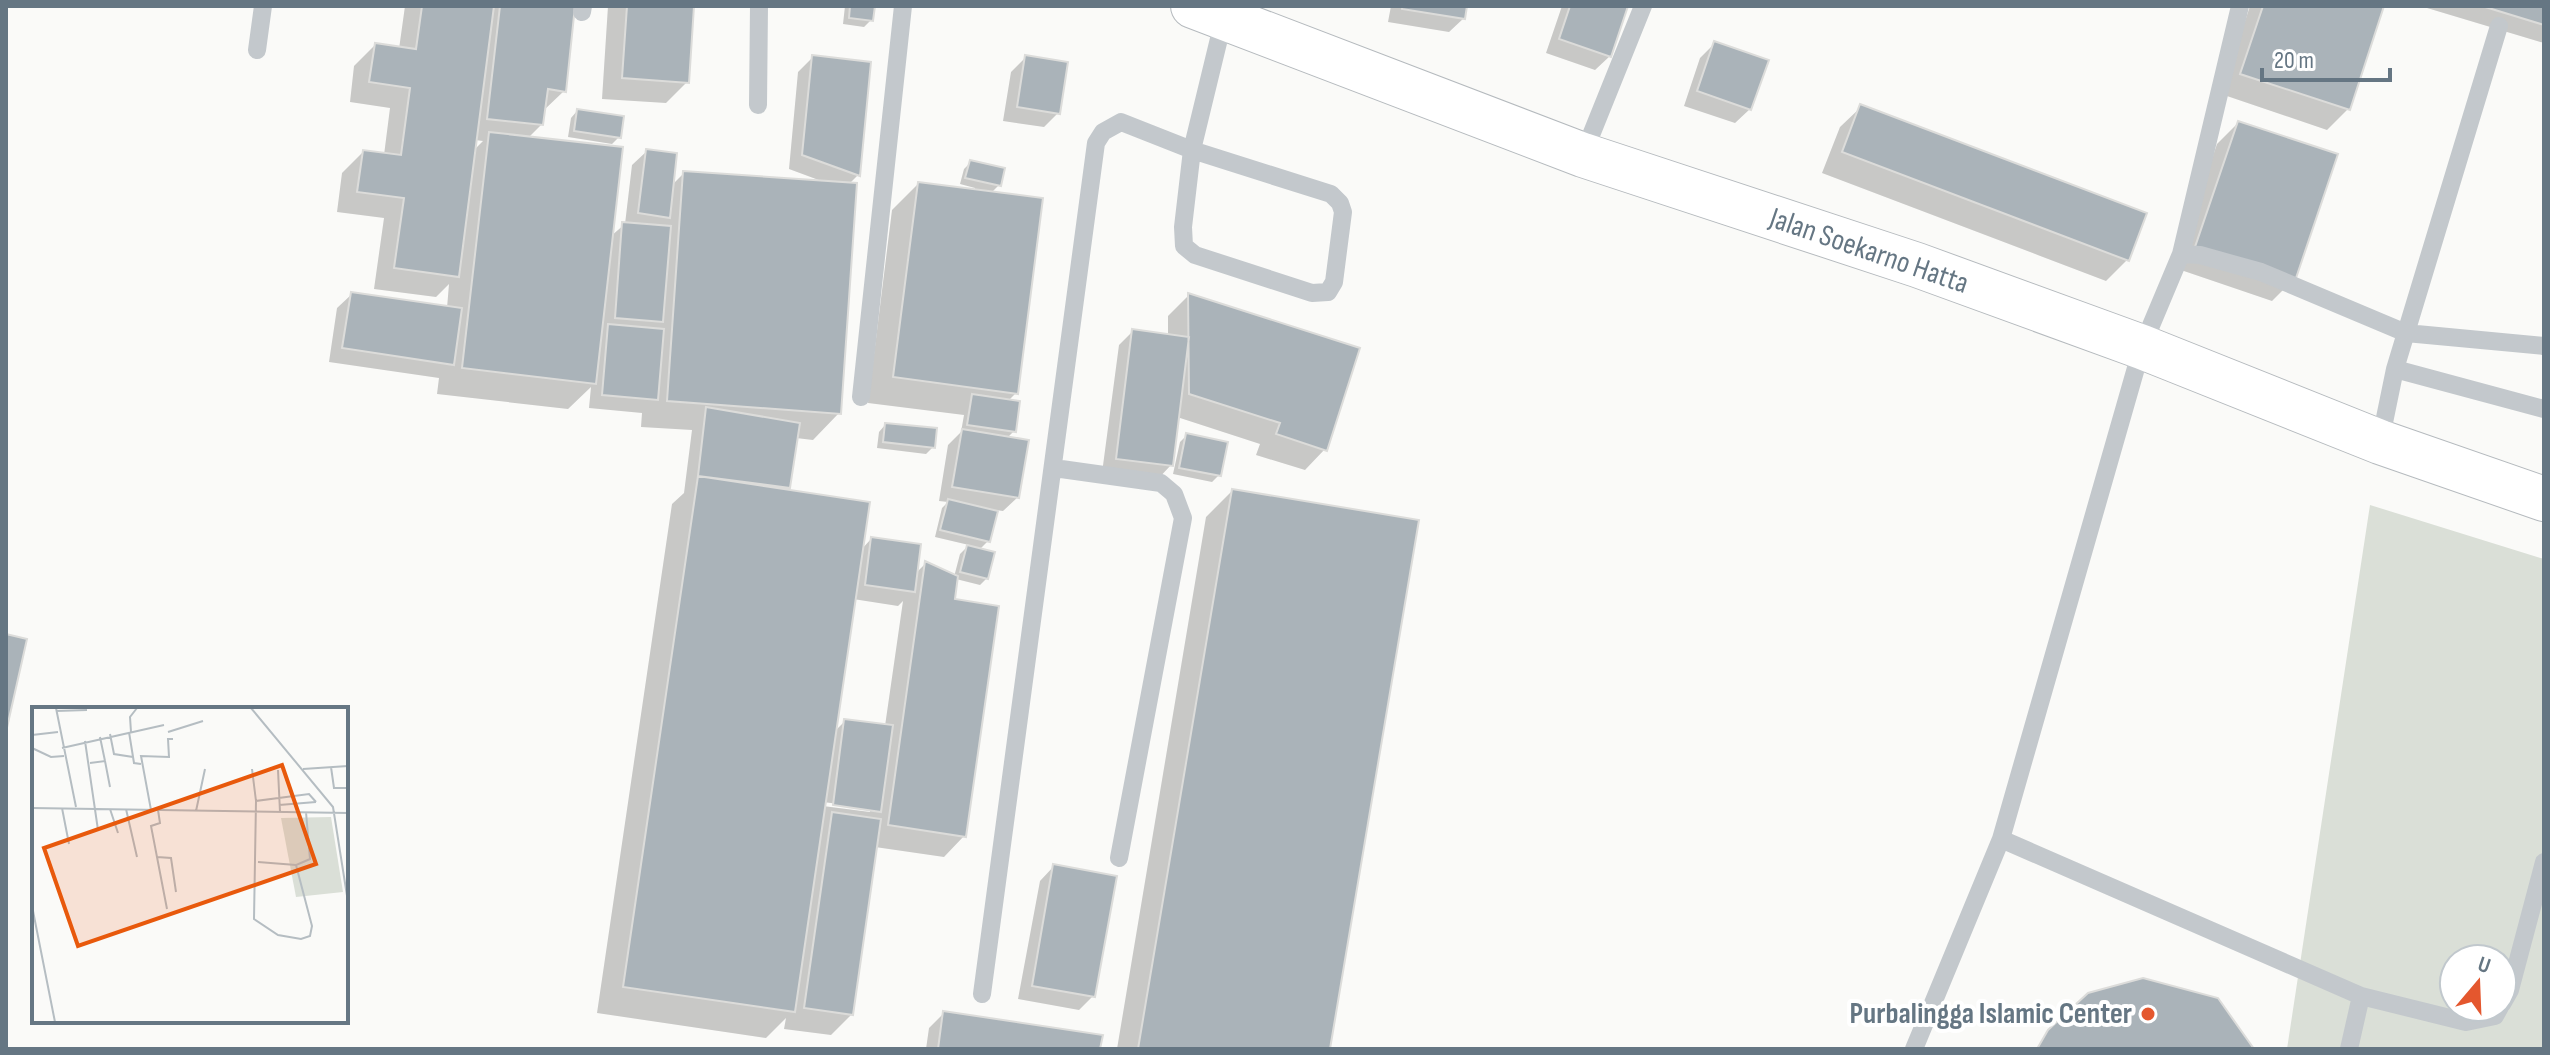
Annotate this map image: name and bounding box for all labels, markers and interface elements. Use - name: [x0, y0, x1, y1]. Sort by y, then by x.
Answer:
- scale bar: [2262, 32, 2390, 82]
- text: 20 m: [2274, 46, 2314, 75]
- street label: Jalan Soekarno Hatta: [1764, 200, 1973, 302]
- inset map: [32, 707, 348, 1023]
- north arrow: [2438, 943, 2518, 1023]
- text: U: [2474, 951, 2494, 980]
- place label: Purbalingga Islamic Center: [1850, 996, 2132, 1032]
- marker: Purbalingga Islamic Center: [2139, 1005, 2157, 1023]

